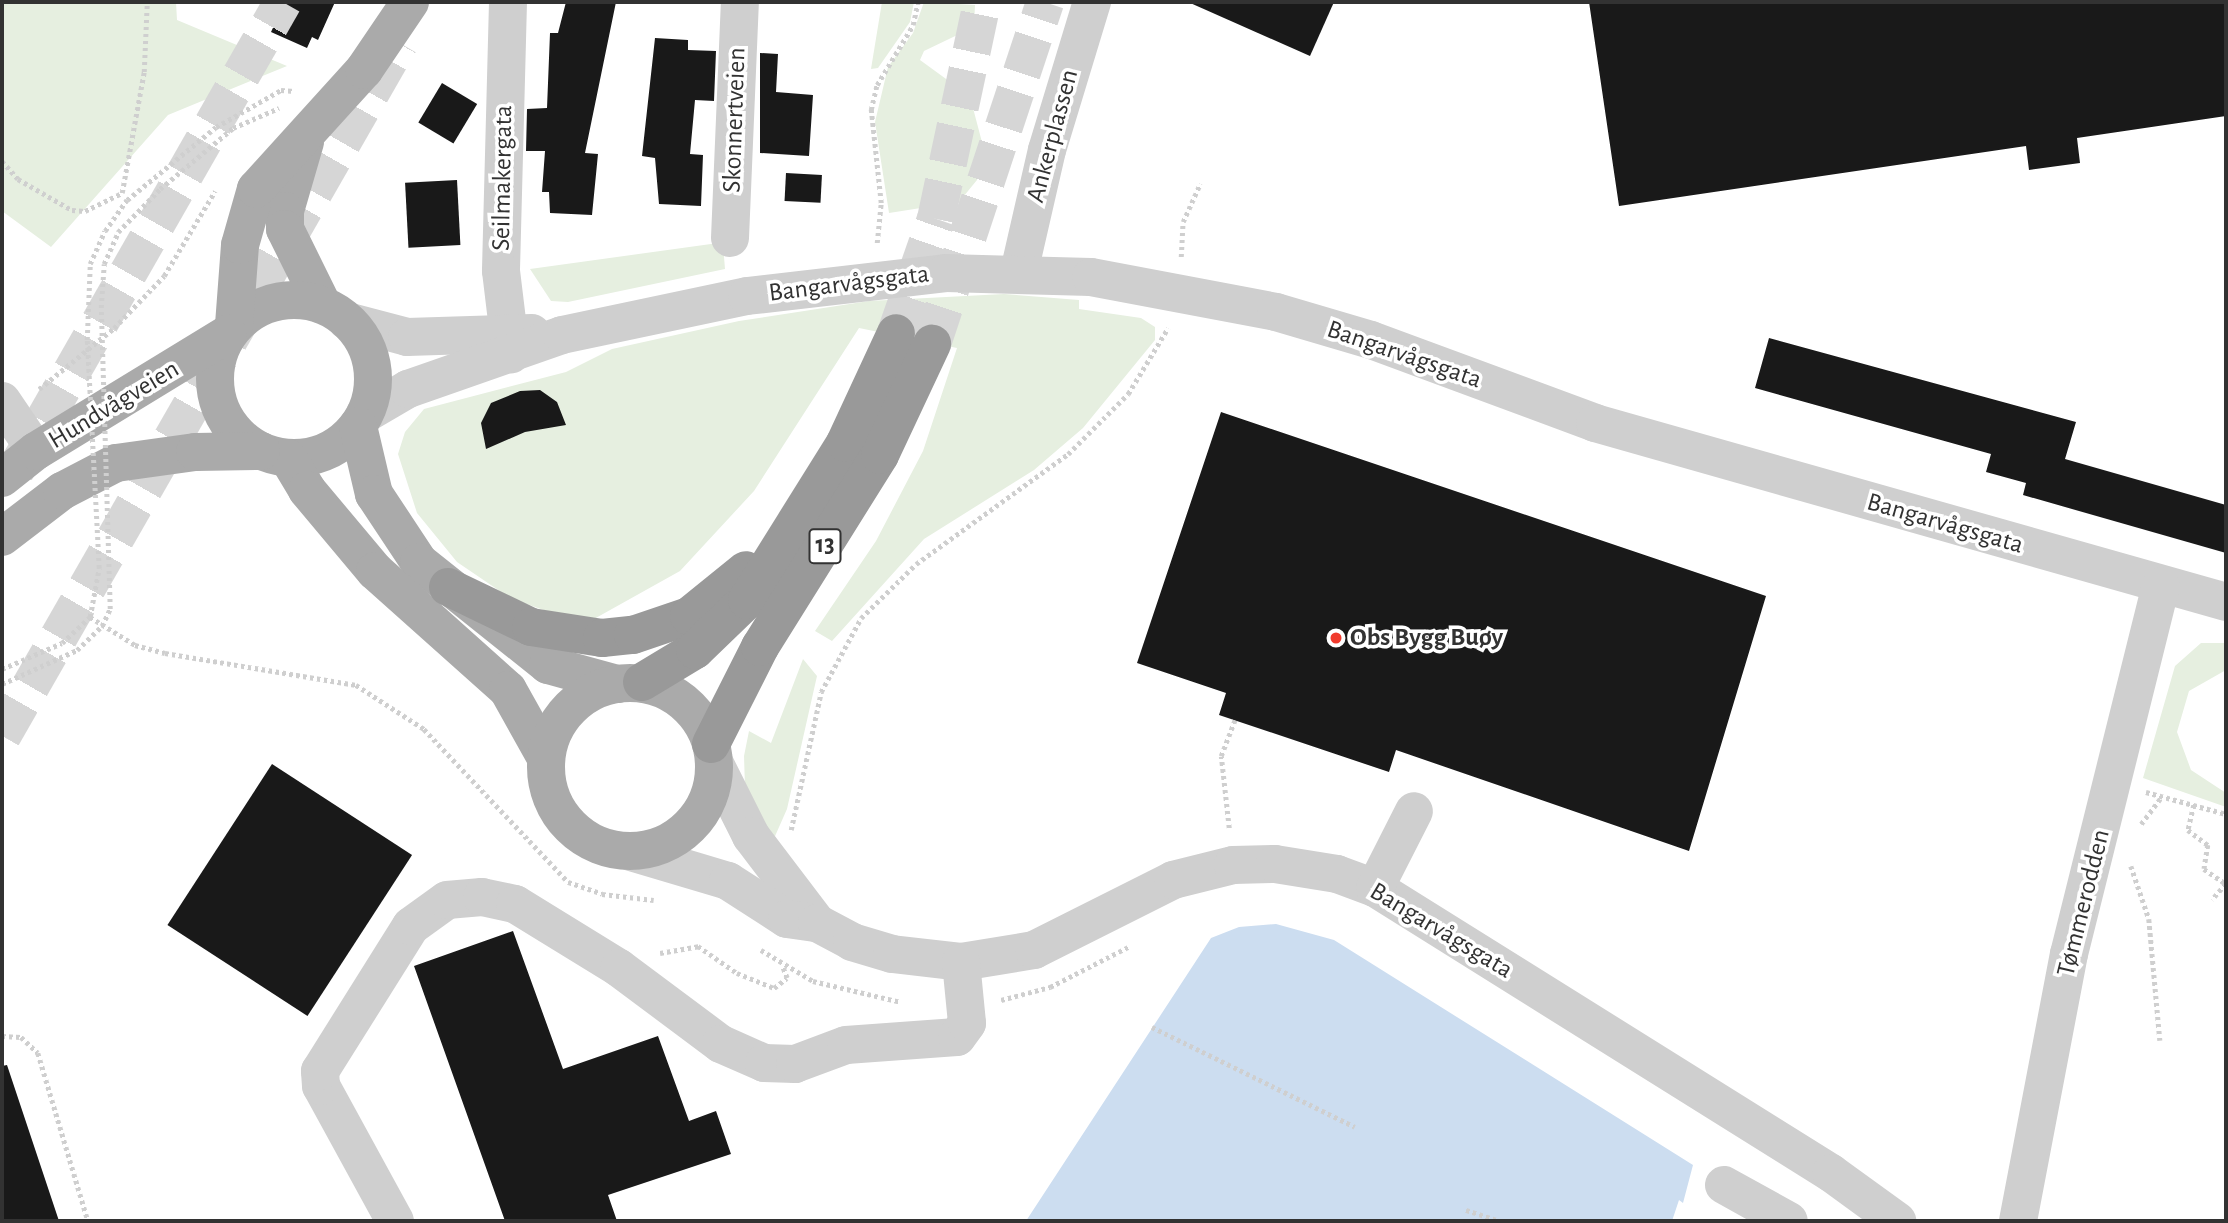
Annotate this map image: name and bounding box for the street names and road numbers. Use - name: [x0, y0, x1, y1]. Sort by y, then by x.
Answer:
- street label: Skonnertveien: [717, 47, 753, 193]
- street label: Ankerplassen: [1020, 66, 1086, 206]
- street label: Seilmakergata: [486, 105, 520, 251]
- street label: Bangarvågsgata: [767, 259, 931, 309]
- street label: Bangarvågsgata: [1323, 314, 1485, 396]
- street label: Hundvågveien: [43, 354, 185, 456]
- street label: Bangarvågsgata: [1863, 487, 2027, 561]
- road number: 13: [808, 526, 842, 566]
- street label: Tømmerodden: [2051, 826, 2117, 980]
- street label: Bangarvågsgata: [1364, 876, 1518, 986]

